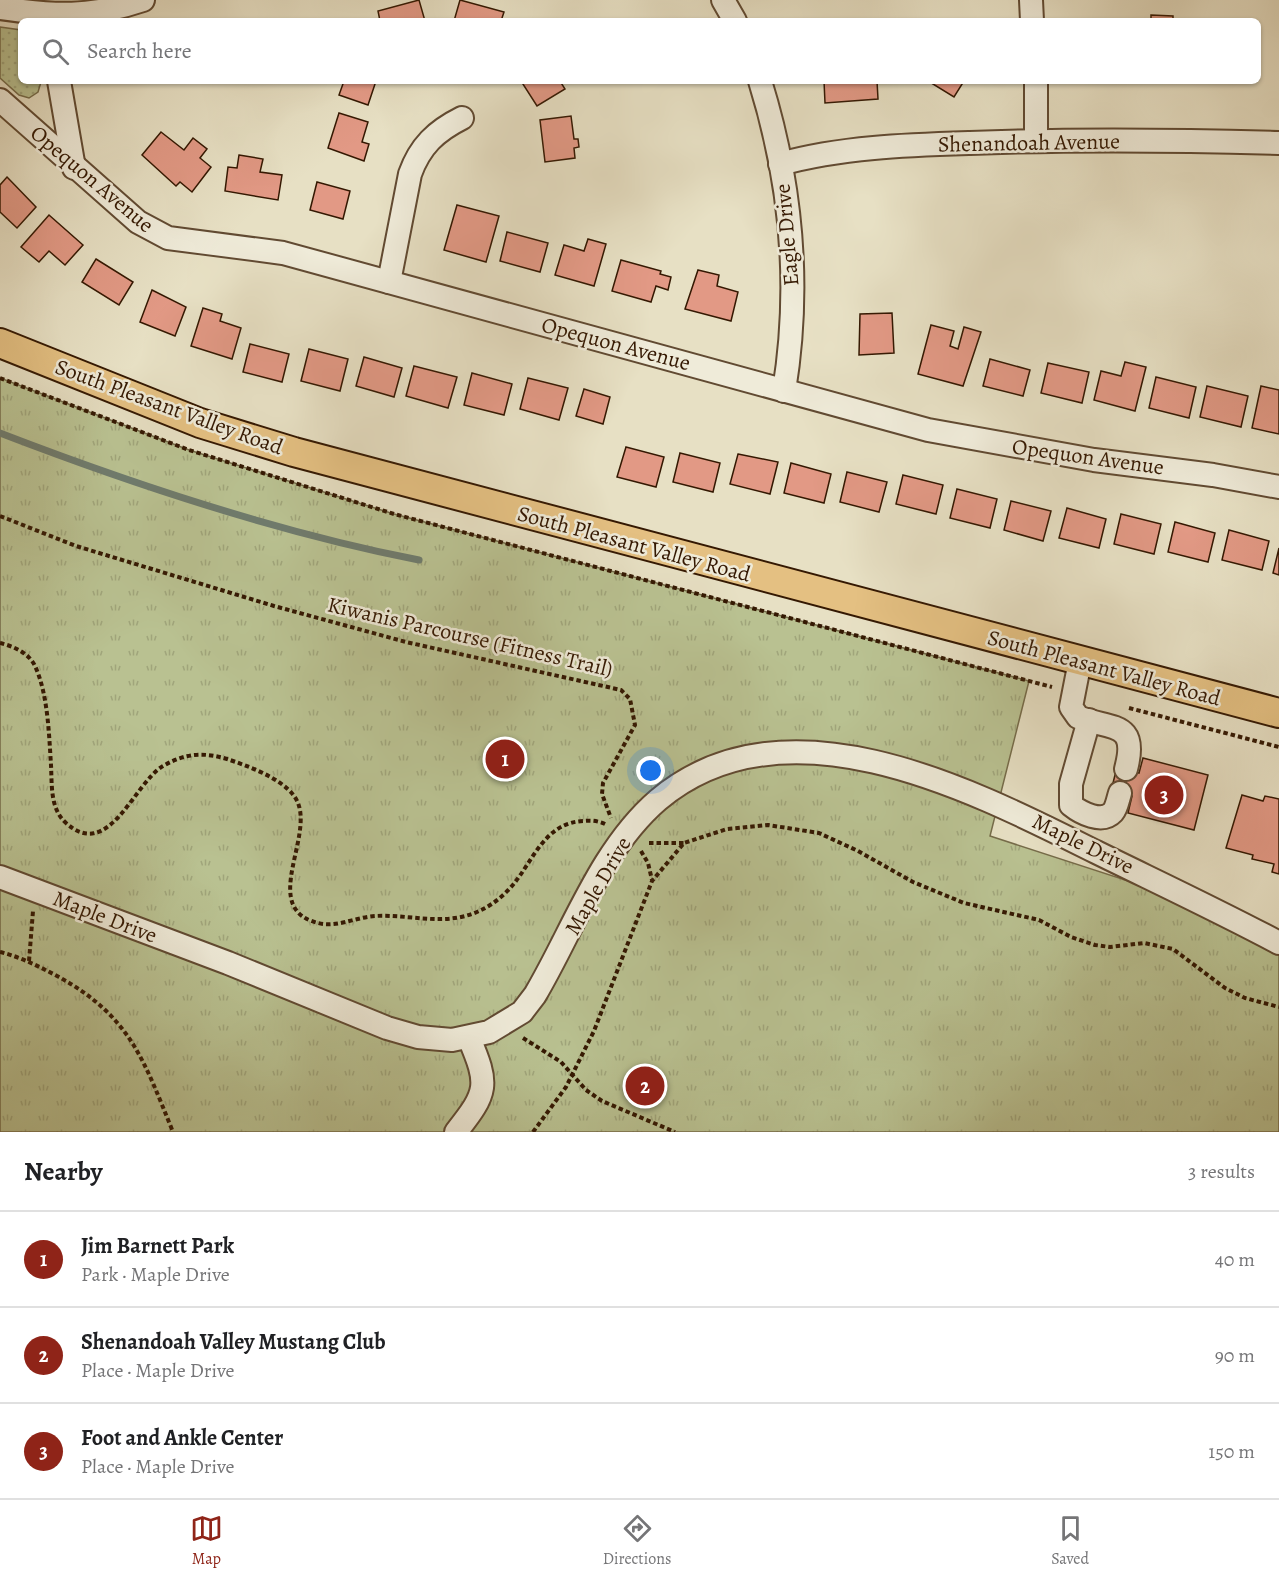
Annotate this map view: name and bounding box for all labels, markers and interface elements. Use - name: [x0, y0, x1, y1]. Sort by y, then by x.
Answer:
- search box: [18, 18, 1261, 84]
- icon: search: [39, 35, 72, 68]
- text: Search here: [87, 36, 192, 66]
- street label: Opequon Avenue: [24, 118, 160, 240]
- street label: Shenandoah Avenue: [938, 126, 1120, 160]
- street label: Eagle Drive: [768, 182, 806, 288]
- street label: Opequon Avenue: [538, 310, 694, 378]
- street label: South Pleasant Valley Road: [51, 352, 287, 462]
- street label: Opequon Avenue: [1010, 432, 1166, 482]
- street label: South Pleasant Valley Road: [514, 498, 754, 590]
- street label: Kiwanis Parcourse (Fitness Trail): [324, 590, 616, 684]
- street label: South Pleasant Valley Road: [984, 622, 1224, 714]
- pin: 1: [486, 736, 524, 782]
- your location: [636, 756, 665, 785]
- pin: 3: [1144, 772, 1184, 818]
- street label: Maple Drive: [1027, 807, 1139, 881]
- street label: Maple Drive: [558, 831, 638, 941]
- street label: Maple Drive: [49, 883, 161, 951]
- pin: 2: [626, 1064, 664, 1108]
- text: Nearby: [24, 1154, 103, 1189]
- text: 3 results: [1188, 1158, 1255, 1185]
- text: Jim Barnett Park: [81, 1231, 234, 1261]
- text: 1: [40, 1246, 47, 1273]
- text: 40 m: [1215, 1246, 1255, 1273]
- text: Park · Maple Drive: [81, 1261, 230, 1288]
- text: Shenandoah Valley Mustang Club: [81, 1327, 386, 1357]
- text: 2: [39, 1342, 48, 1369]
- text: 90 m: [1215, 1342, 1255, 1369]
- text: Place · Maple Drive: [81, 1357, 235, 1384]
- text: Foot and Ankle Center: [81, 1423, 283, 1453]
- text: 3: [39, 1438, 48, 1465]
- text: 150 m: [1208, 1438, 1255, 1465]
- text: Place · Maple Drive: [81, 1453, 235, 1480]
- tab: Map: [190, 1512, 223, 1570]
- tab: Directions: [603, 1512, 671, 1570]
- tab: Saved: [1051, 1512, 1089, 1570]

